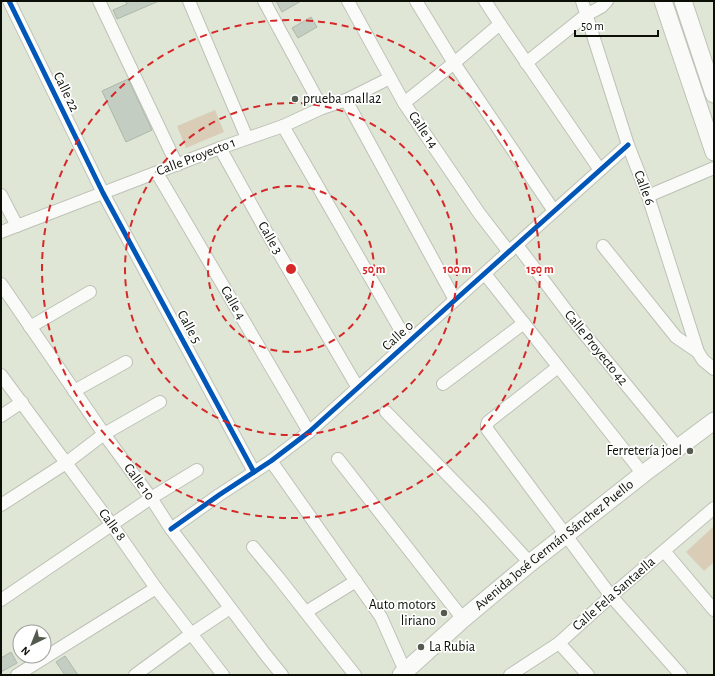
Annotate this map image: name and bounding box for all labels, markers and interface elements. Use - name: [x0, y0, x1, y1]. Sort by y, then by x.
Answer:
- scale bar: [575, 12, 658, 38]
- text: 50 m: [581, 20, 604, 32]
- street label: Calle 22: [50, 70, 82, 114]
- place label: prueba malla2: [303, 92, 381, 106]
- marker: prueba malla2: [290, 94, 300, 104]
- street label: Calle 14: [406, 109, 440, 151]
- street label: Calle Proyecto 1: [154, 135, 238, 179]
- street label: Calle 6: [631, 169, 657, 207]
- street label: Calle 3: [255, 219, 285, 257]
- centre of rings: [284, 262, 298, 276]
- text: 50 m: [363, 263, 386, 275]
- text: 100 m: [443, 263, 471, 275]
- text: 150 m: [526, 263, 554, 275]
- street label: Calle 4: [218, 284, 248, 322]
- street label: Calle 5: [174, 308, 204, 346]
- street label: Calle Proyecto 42: [562, 308, 630, 388]
- street label: Calle 0: [380, 318, 416, 354]
- place label: Ferretería joel: [607, 444, 682, 458]
- marker: Ferretería joel: [685, 446, 695, 456]
- street label: Calle 10: [121, 461, 157, 503]
- street label: Avenida José Germán Sánchez Puello: [472, 477, 636, 613]
- street label: Calle 8: [96, 506, 128, 544]
- street label: Calle Fela Santaella: [570, 554, 658, 634]
- place label: Auto motors liriano: [369, 598, 436, 628]
- marker: Auto motors liriano: [439, 608, 449, 618]
- north arrow: [12, 624, 52, 664]
- place label: La Rubia: [429, 640, 476, 654]
- marker: La Rubia: [416, 642, 426, 652]
- text: N: [19, 644, 32, 658]

